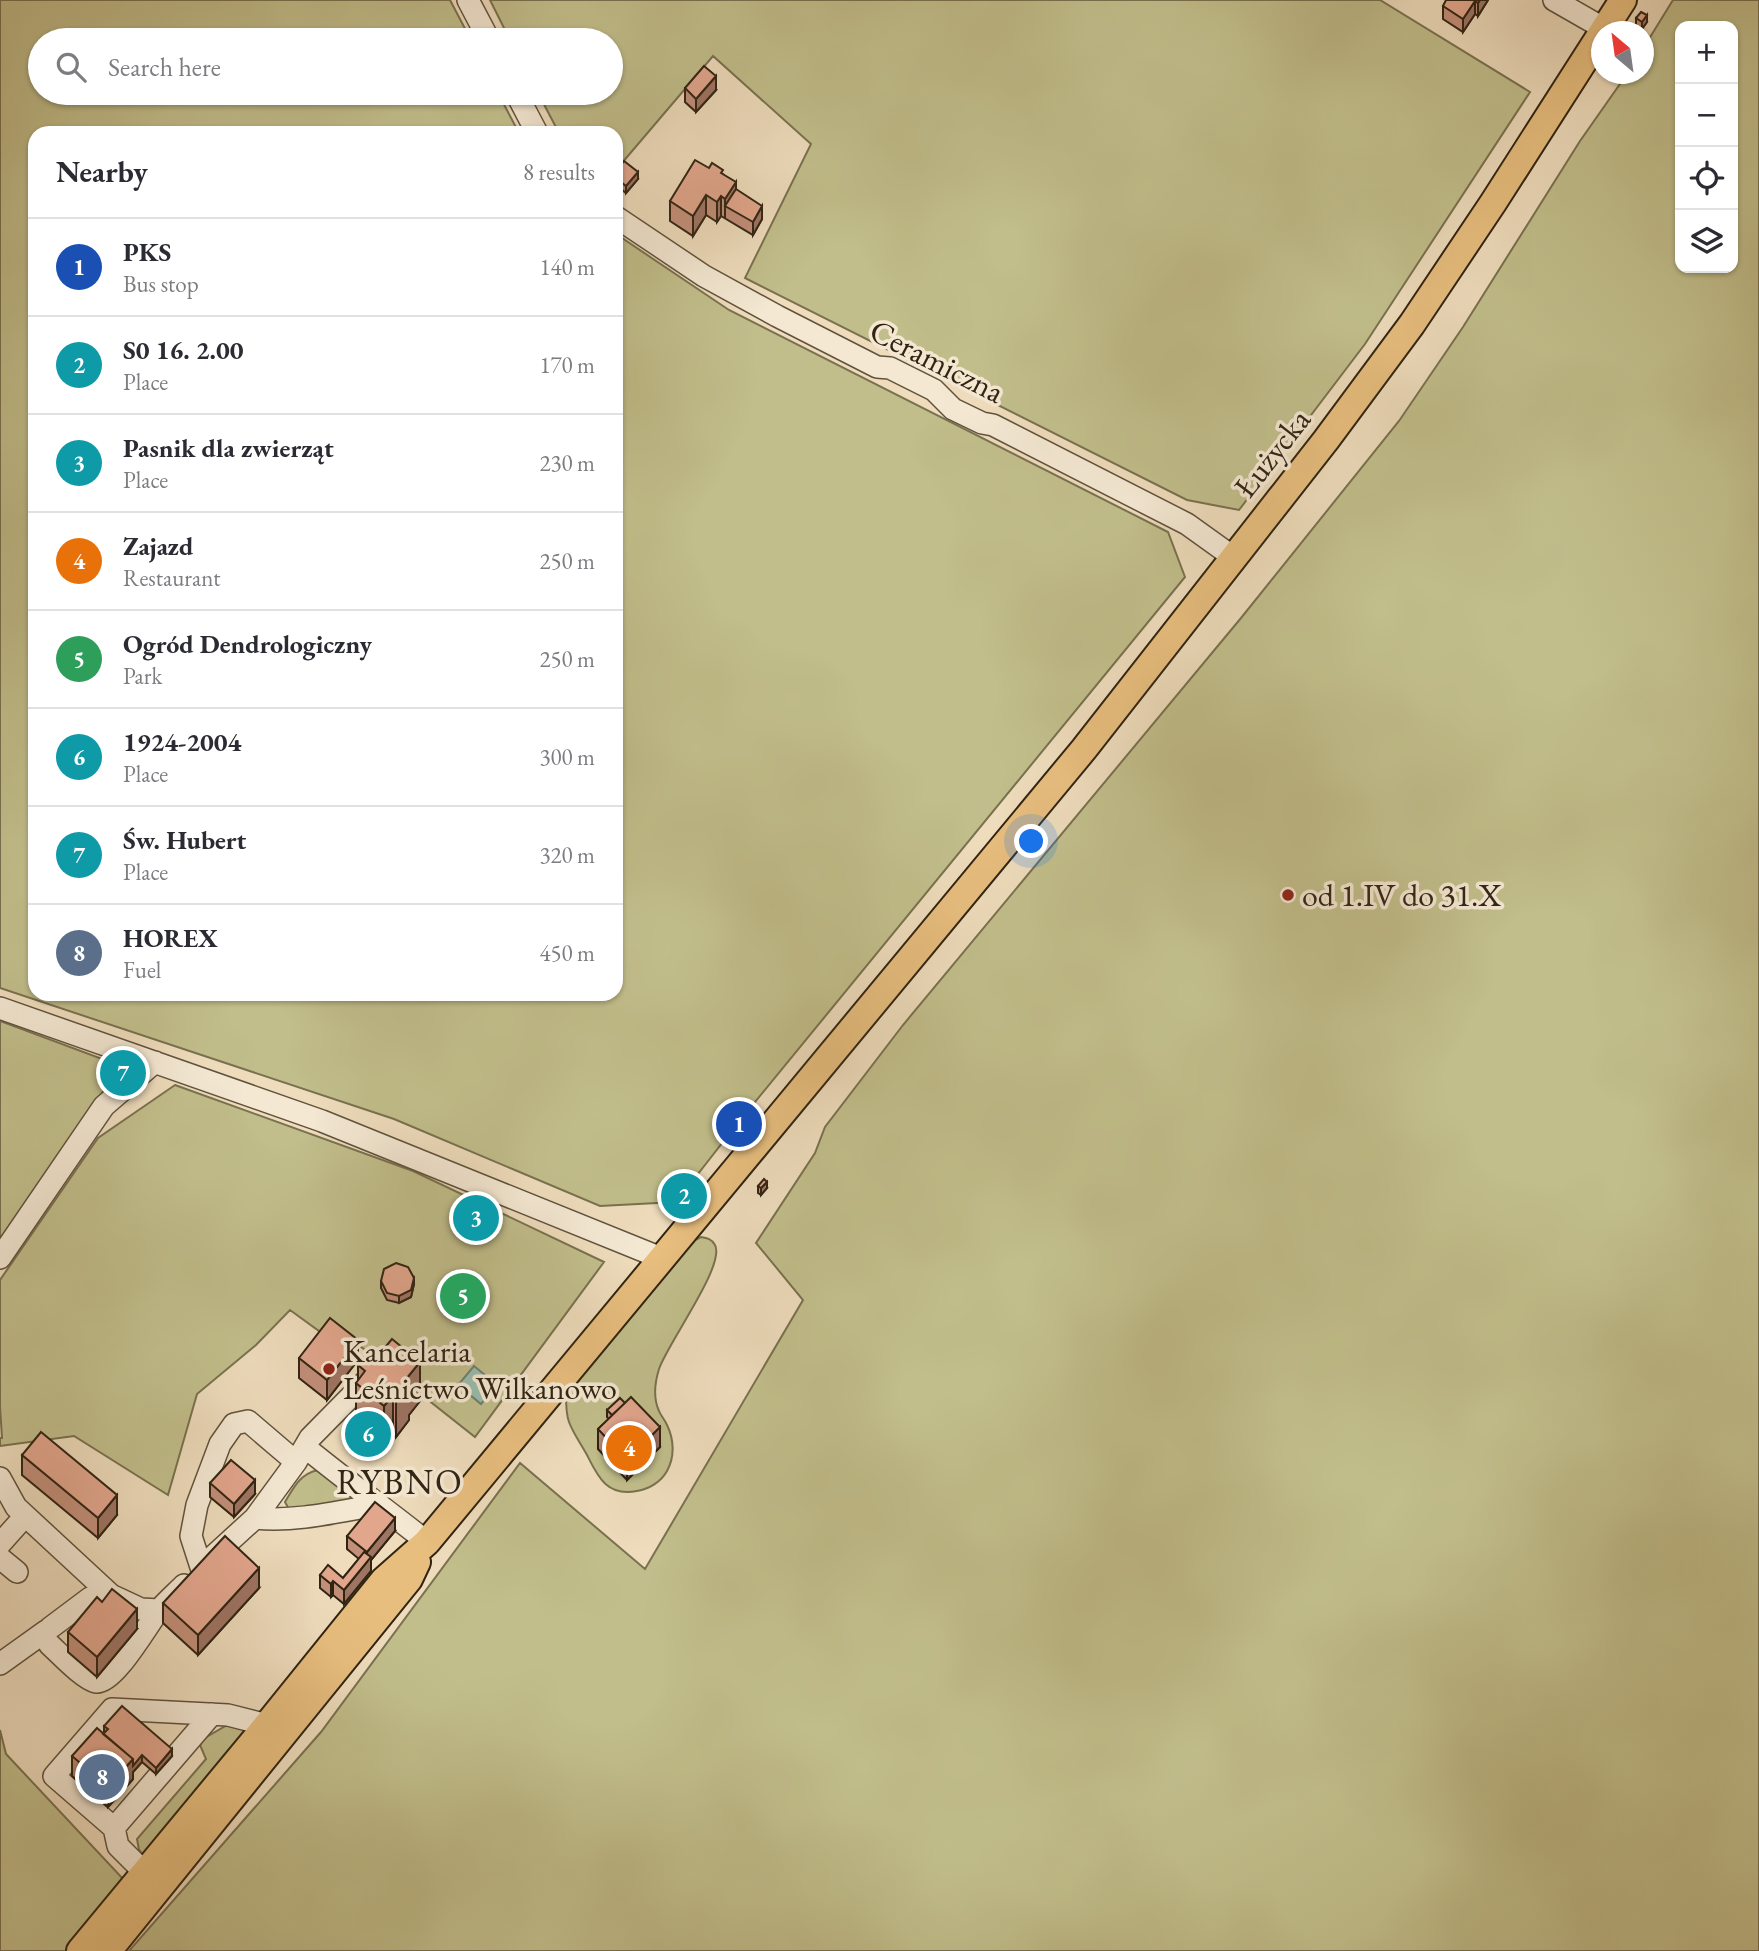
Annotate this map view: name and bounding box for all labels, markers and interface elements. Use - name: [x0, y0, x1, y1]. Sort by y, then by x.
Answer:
- north arrow: [1591, 21, 1654, 84]
- map controls: [1675, 21, 1738, 273]
- button: +: [1675, 21, 1738, 84]
- search box: [28, 28, 623, 105]
- icon: search: [52, 48, 90, 86]
- text: Search here: [108, 50, 221, 84]
- button: −: [1675, 84, 1738, 147]
- button: locate: [1675, 147, 1738, 210]
- text: Nearby: [56, 152, 148, 191]
- text: 8 results: [523, 157, 595, 187]
- button: layers: [1675, 210, 1738, 273]
- text: PKS: [123, 235, 171, 269]
- text: 1: [73, 252, 85, 282]
- text: 140 m: [539, 252, 595, 282]
- text: Bus stop: [123, 269, 199, 299]
- street label: Ceramiczna: [863, 309, 1011, 413]
- text: S0 16. 2.00: [123, 333, 244, 367]
- text: 2: [73, 350, 85, 380]
- text: 170 m: [539, 350, 595, 380]
- text: Place: [123, 367, 168, 397]
- street label: Łużycka: [1224, 400, 1320, 506]
- text: Pasnik dla zwierząt: [123, 431, 334, 465]
- text: 3: [73, 448, 85, 478]
- text: 230 m: [539, 448, 595, 478]
- text: Place: [123, 465, 168, 495]
- text: Zajazd: [123, 529, 193, 563]
- text: 4: [73, 546, 85, 576]
- text: 250 m: [539, 546, 595, 576]
- text: Restaurant: [123, 563, 221, 593]
- text: Ogród Dendrologiczny: [123, 627, 372, 661]
- text: 5: [73, 644, 85, 674]
- text: 250 m: [539, 644, 595, 674]
- text: Park: [123, 661, 162, 691]
- text: 1924-2004: [123, 725, 241, 759]
- text: 6: [73, 742, 85, 772]
- text: 300 m: [539, 742, 595, 772]
- text: Place: [123, 759, 168, 789]
- text: Św. Hubert: [123, 823, 246, 857]
- your location: [1014, 824, 1048, 858]
- text: 7: [73, 840, 85, 870]
- text: 320 m: [539, 840, 595, 870]
- text: Place: [123, 857, 168, 887]
- place label: od 1.IV do 31.X: [1302, 874, 1501, 916]
- marker: od 1.IV do 31.X: [1280, 887, 1296, 903]
- text: HOREX: [123, 921, 218, 955]
- text: 8: [73, 938, 85, 968]
- text: 450 m: [539, 938, 595, 968]
- text: Fuel: [123, 955, 161, 985]
- pin: 7: [100, 1047, 146, 1099]
- pin: 1: [716, 1098, 762, 1150]
- pin: 2: [661, 1170, 707, 1222]
- pin: 3: [453, 1192, 499, 1244]
- pin: 5: [440, 1270, 486, 1322]
- place label: Kancelaria Leśnictwo Wilkanowo: [343, 1330, 617, 1409]
- marker: Kancelaria Leśnictwo Wilkanowo: [321, 1361, 337, 1377]
- pin: 6: [345, 1408, 391, 1460]
- pin: 4: [606, 1422, 652, 1474]
- district label: RYBNO: [336, 1459, 464, 1504]
- pin: 8: [79, 1751, 125, 1803]

